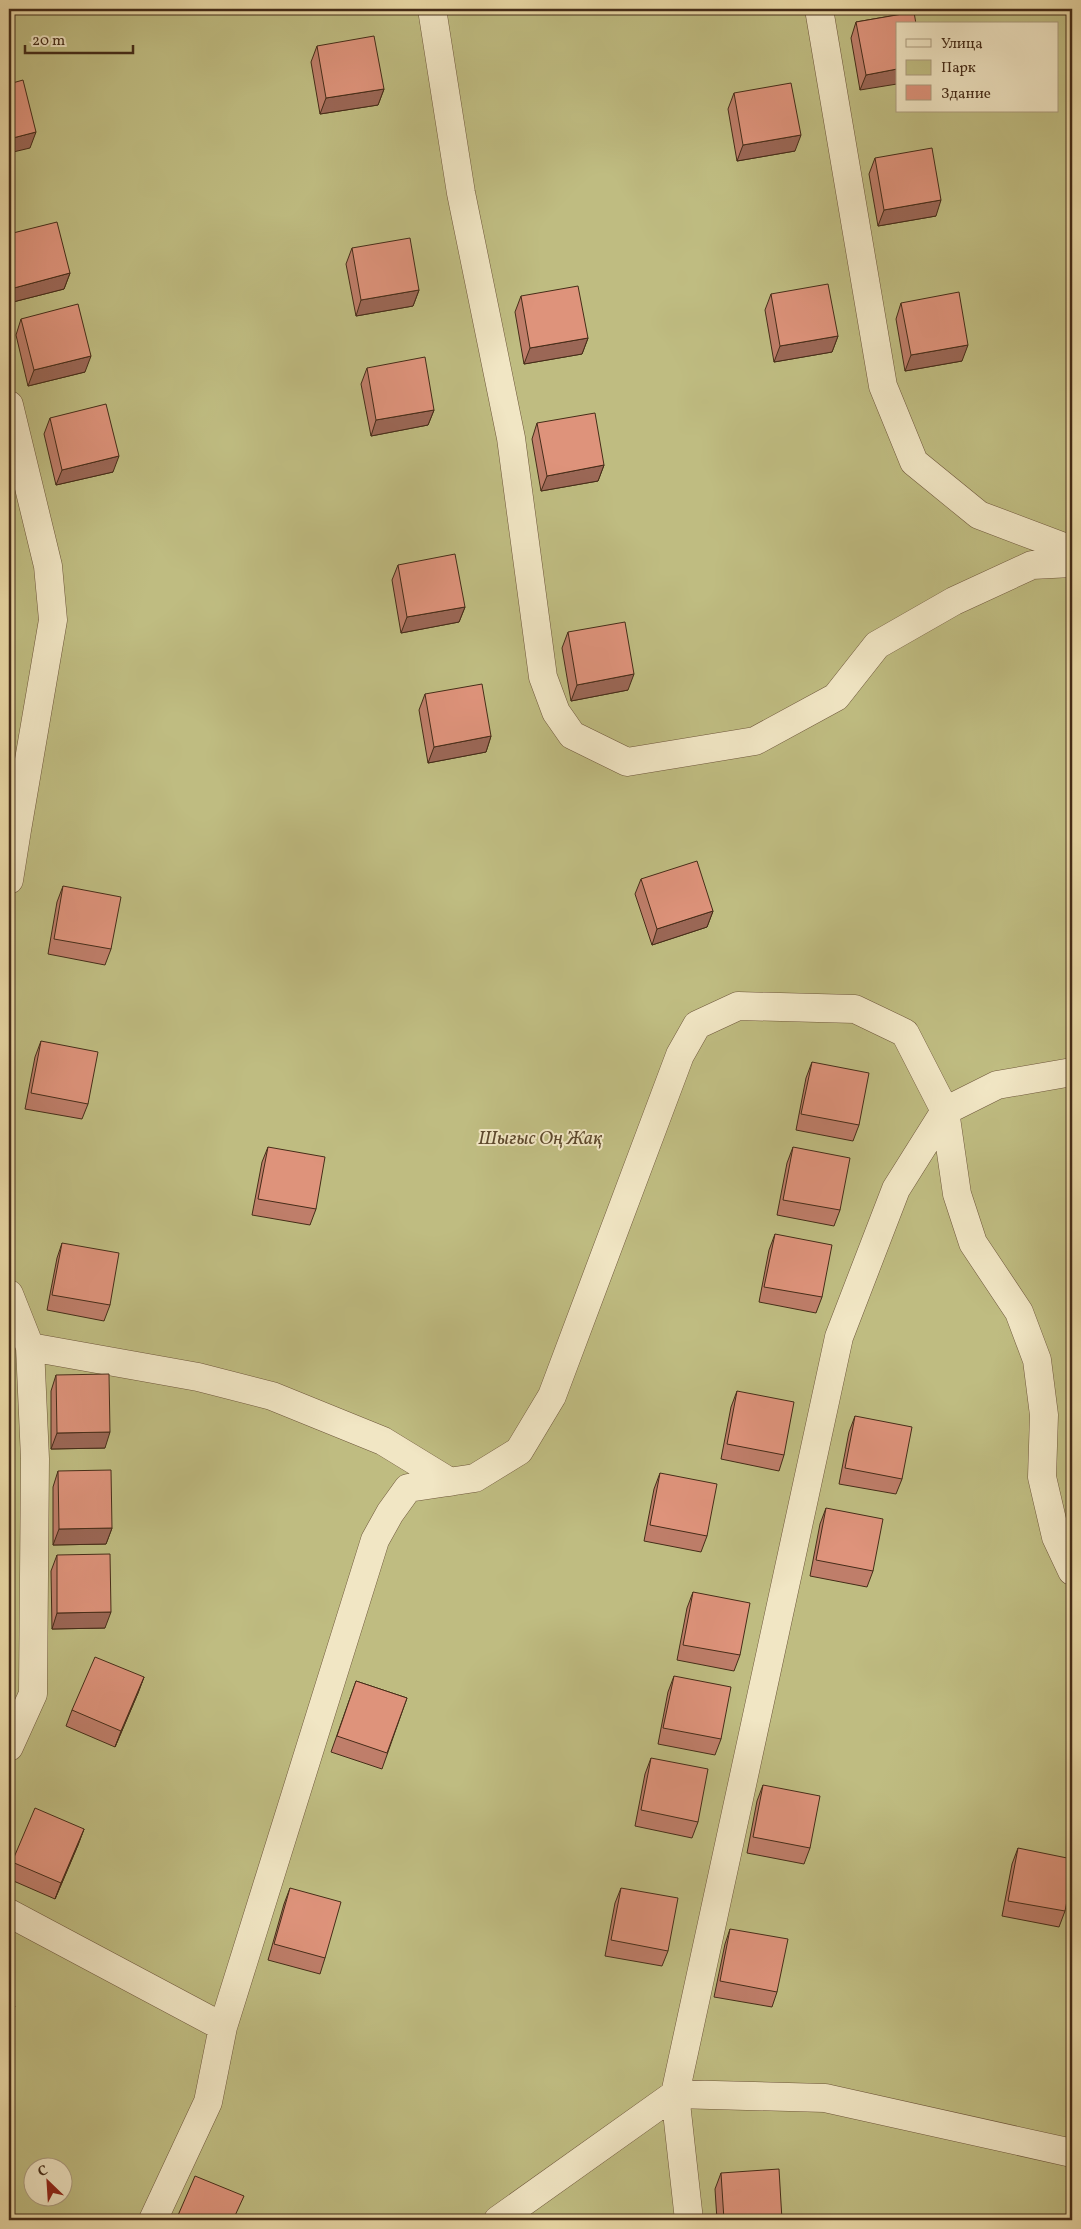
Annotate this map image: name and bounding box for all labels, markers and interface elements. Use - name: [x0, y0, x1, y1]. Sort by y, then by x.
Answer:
- scale bar: [25, 22, 132, 54]
- legend: [896, 22, 1058, 112]
- text: 20 m: [32, 31, 65, 52]
- text: Улица: [941, 34, 983, 55]
- text: Парк: [941, 58, 976, 79]
- text: Здание: [941, 84, 991, 105]
- park label: Шығыс Оң Жақ: [478, 1126, 603, 1152]
- north arrow: [22, 2156, 72, 2206]
- text: С: [35, 2161, 51, 2182]

